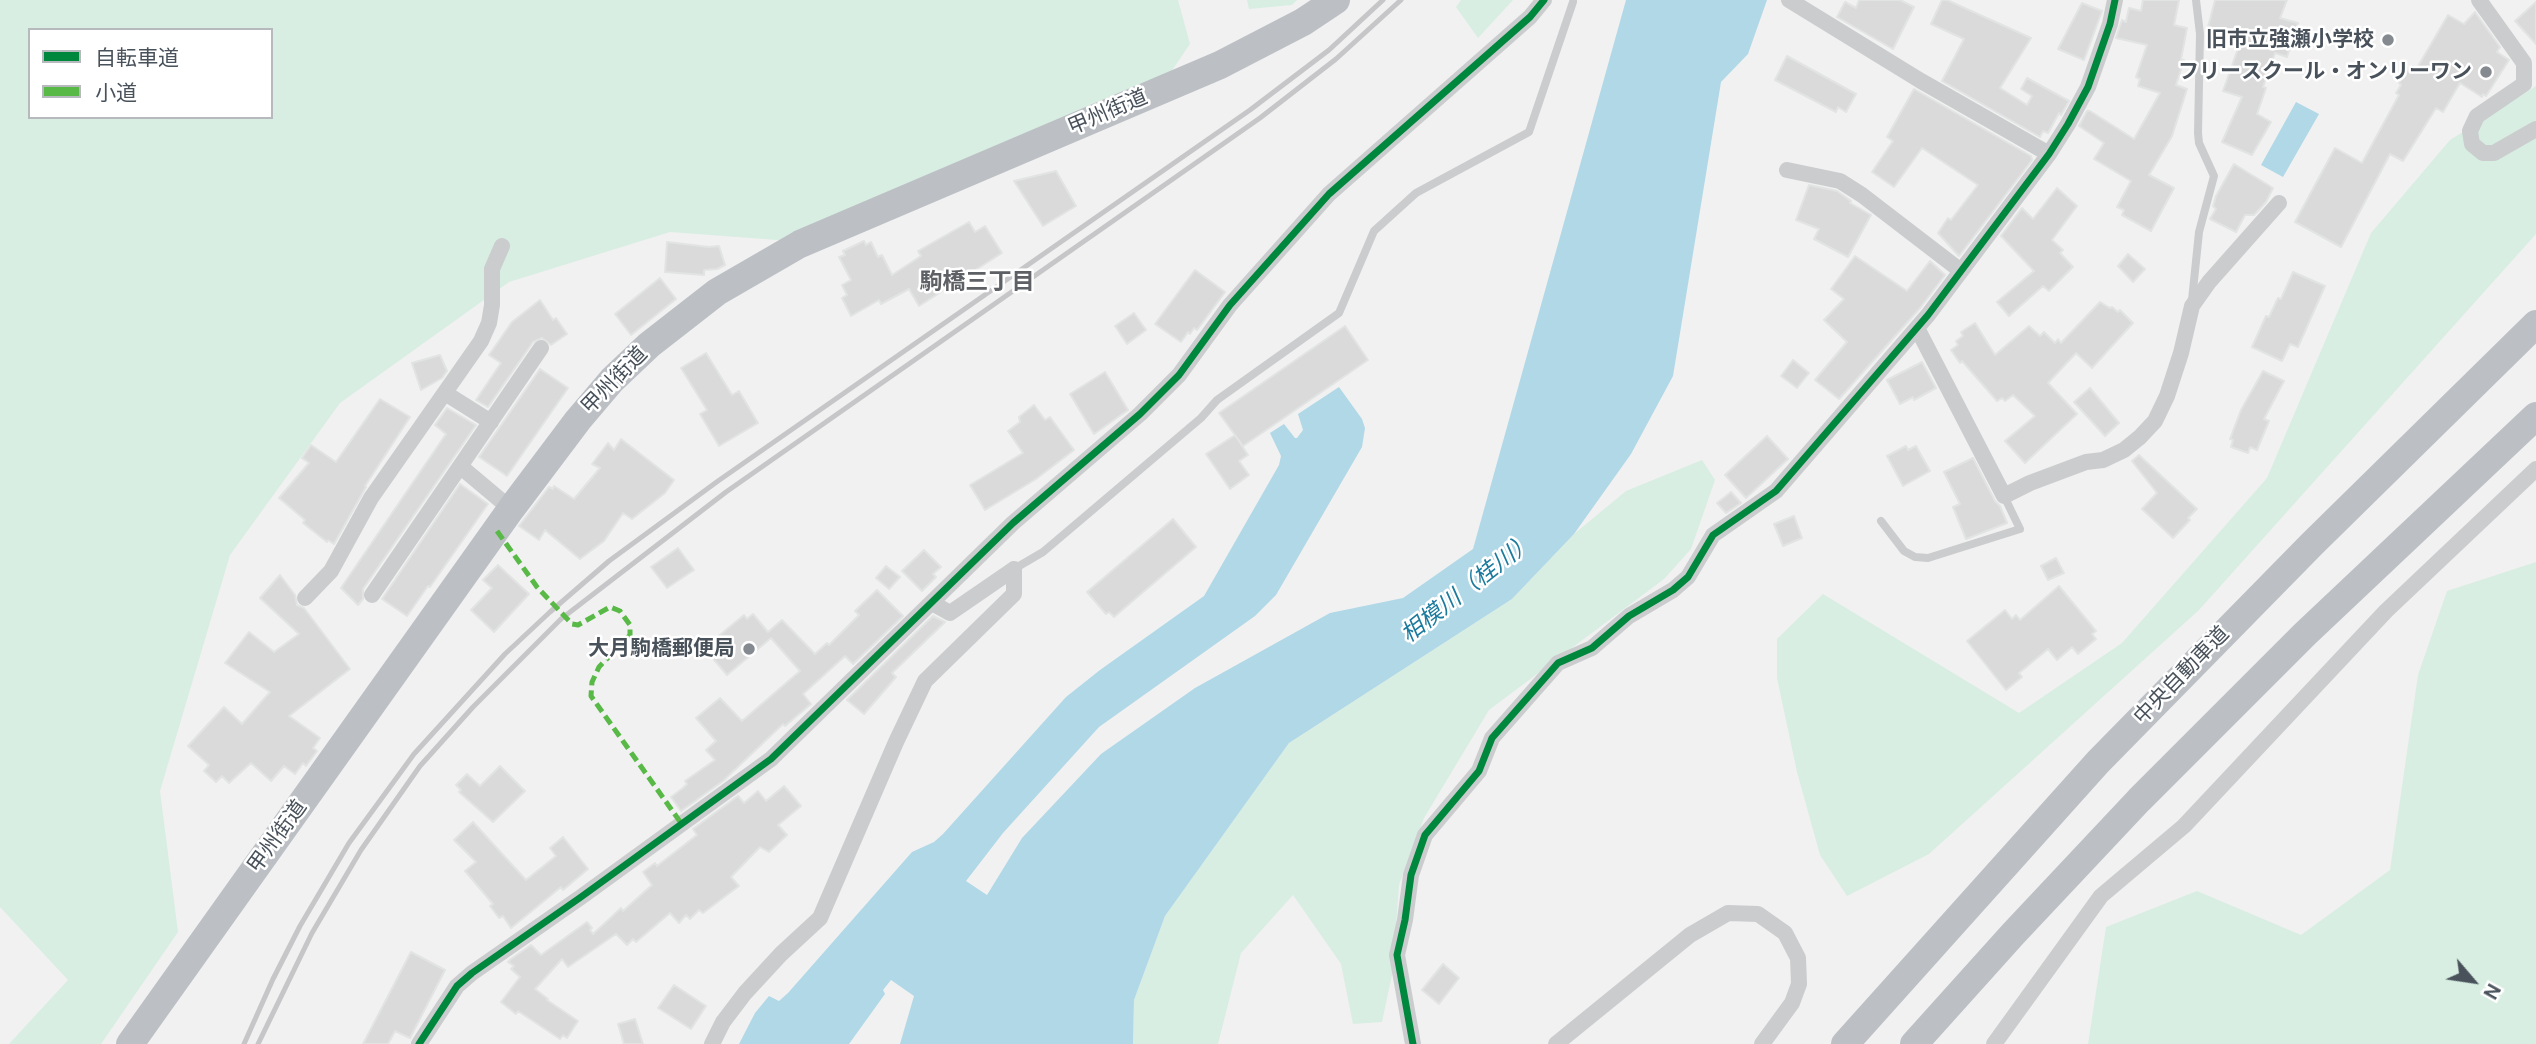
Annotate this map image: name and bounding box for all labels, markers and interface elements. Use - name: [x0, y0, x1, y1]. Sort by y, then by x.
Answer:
- place label: 旧市立強瀬小学校: [2206, 27, 2374, 53]
- legend: [28, 28, 273, 119]
- marker: 旧市立強瀬小学校: [2380, 32, 2396, 48]
- text: 自転車道: [95, 44, 179, 72]
- place label: フリースクール・オンリーワン: [2178, 59, 2472, 85]
- marker: フリースクール・オンリーワン: [2478, 64, 2494, 80]
- text: 小道: [95, 79, 137, 107]
- street label: 甲州街道: [1064, 85, 1152, 141]
- district label: 駒橋三丁目: [920, 269, 1034, 297]
- street label: 甲州街道: [577, 342, 653, 420]
- water label: 相模川（桂川）: [1396, 529, 1540, 649]
- street label: 中央自動車道: [2129, 622, 2235, 730]
- place label: 大月駒橋郵便局: [588, 636, 735, 662]
- marker: 大月駒橋郵便局: [741, 641, 757, 657]
- street label: 甲州街道: [243, 796, 313, 878]
- north arrow: [2438, 946, 2508, 1016]
- text: N: [2478, 979, 2506, 1004]

